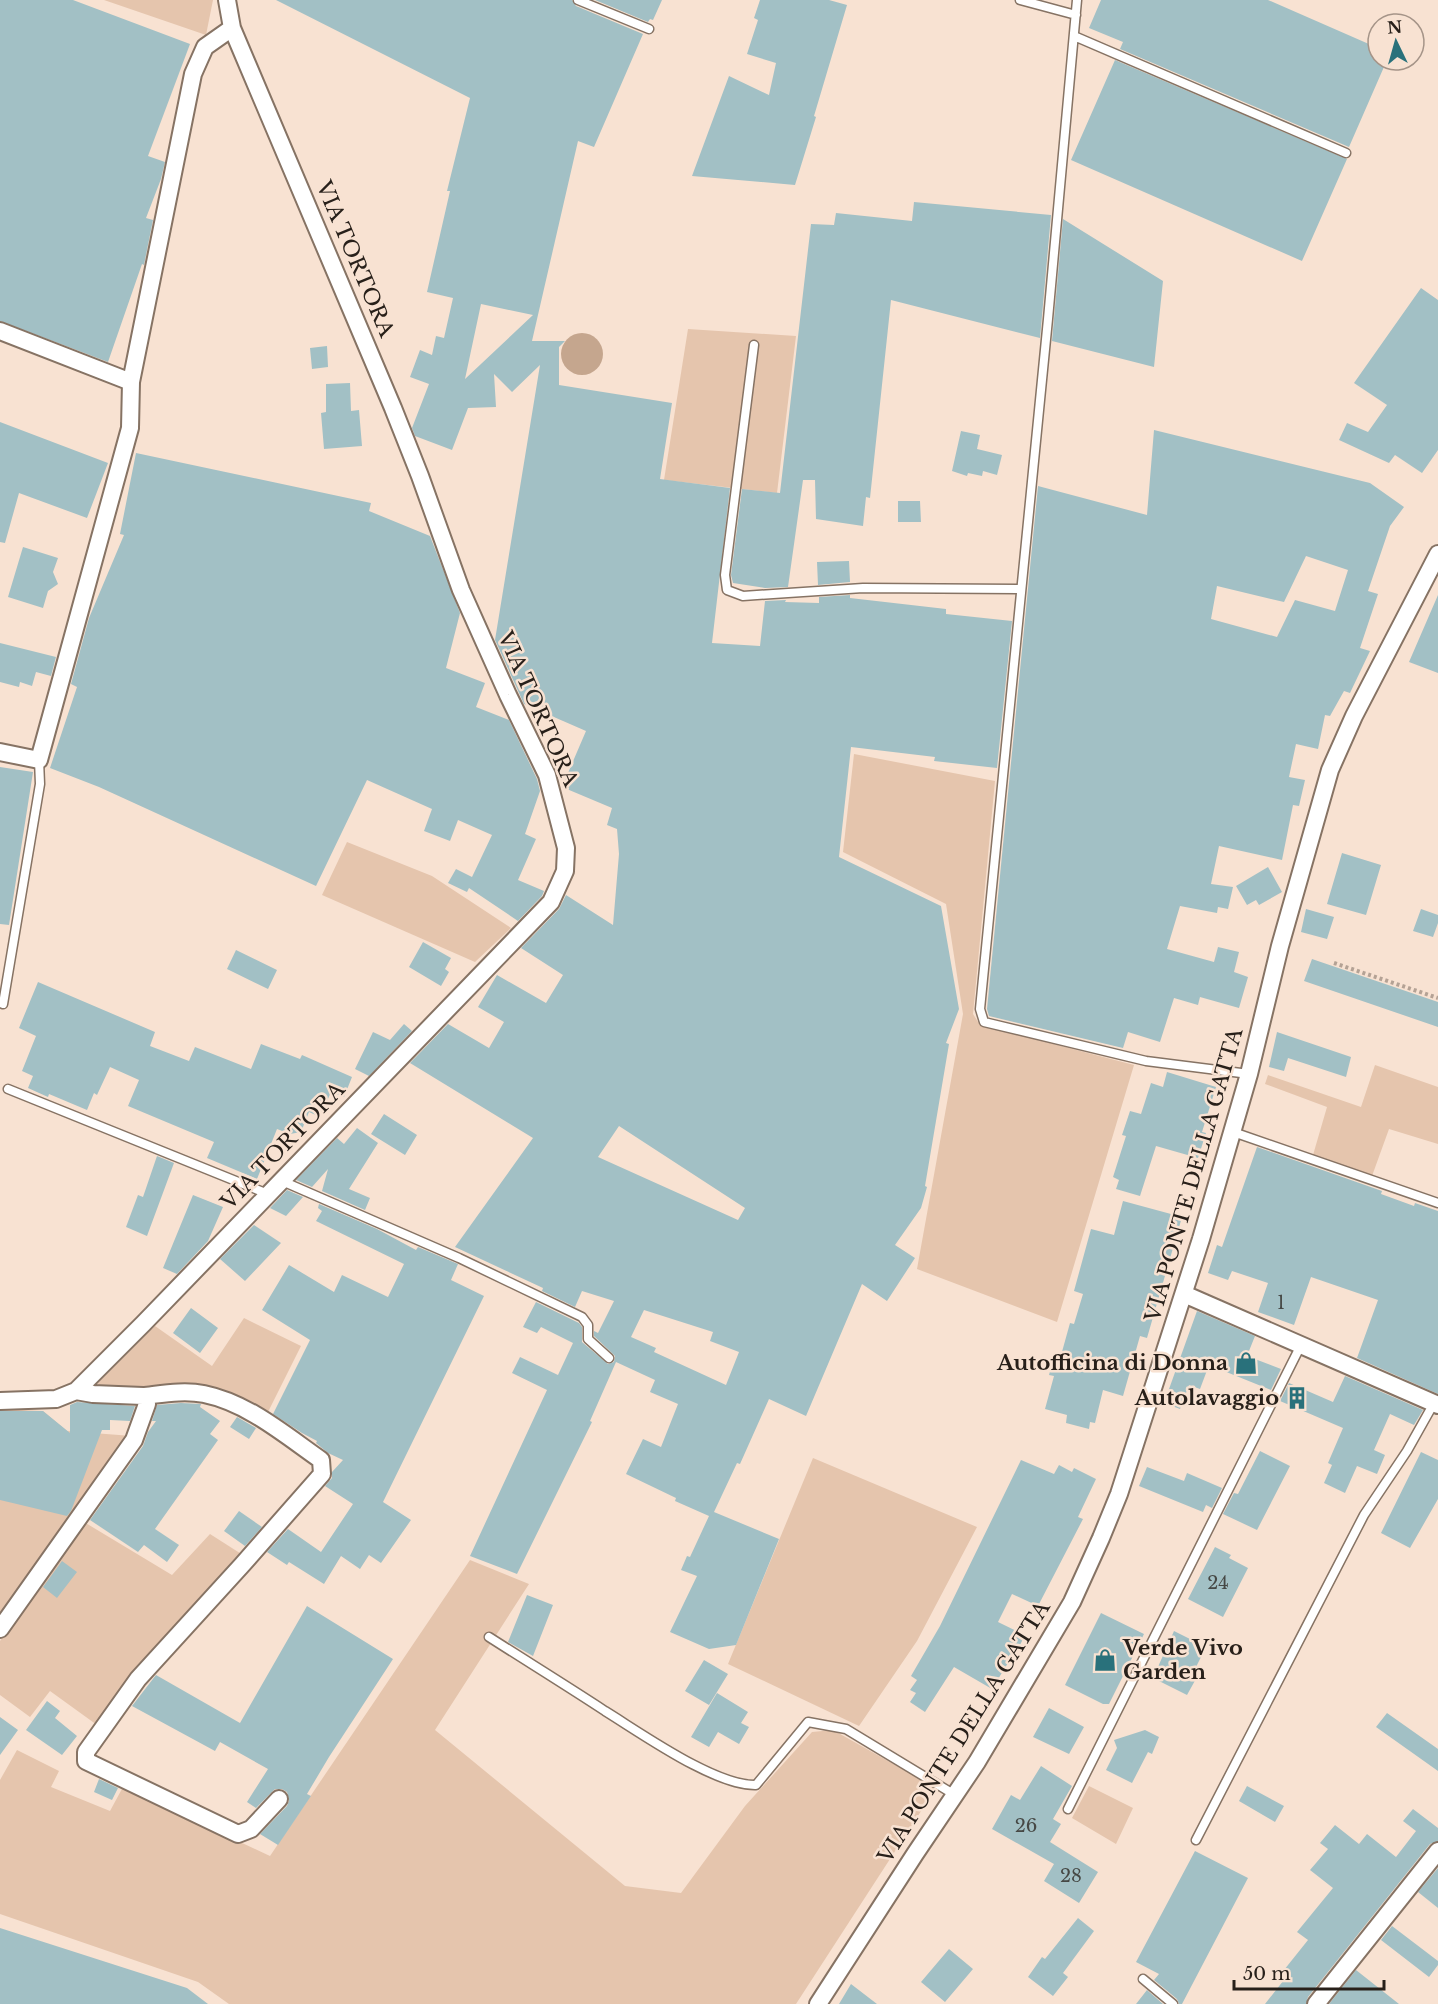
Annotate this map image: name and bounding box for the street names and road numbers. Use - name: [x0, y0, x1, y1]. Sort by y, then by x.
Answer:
- street label: VIA TORTORA: [310, 176, 400, 342]
- street label: VIA TORTORA: [492, 626, 584, 791]
- street label: VIA PONTE DELLA GATTA: [1139, 1024, 1249, 1326]
- street label: VIA TORTORA: [215, 1076, 351, 1216]
- street label: VIA PONTE DELLA GATTA: [872, 1595, 1056, 1869]

